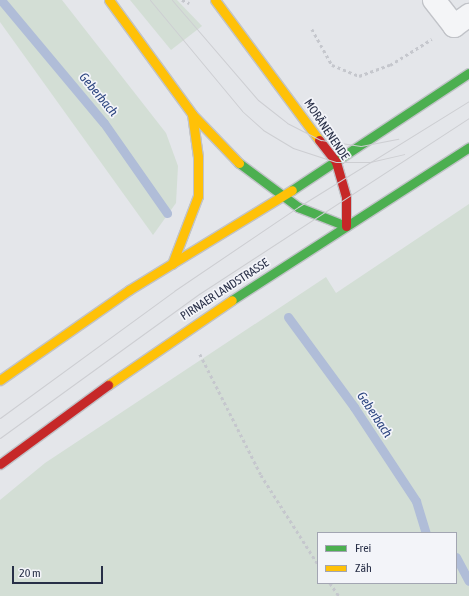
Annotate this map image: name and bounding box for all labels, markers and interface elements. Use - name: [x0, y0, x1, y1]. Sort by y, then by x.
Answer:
- water label: Geberbach: [75, 70, 121, 120]
- street label: MORÄNENENDE: [300, 97, 352, 163]
- street label: PIRNAER LANDSTRASSE: [178, 256, 272, 324]
- water label: Geberbach: [353, 389, 395, 441]
- legend: [317, 532, 457, 584]
- text: Frei: [355, 541, 371, 555]
- scale bar: [14, 558, 105, 584]
- text: Zäh: [355, 561, 372, 575]
- text: 20 m: [19, 566, 41, 580]

